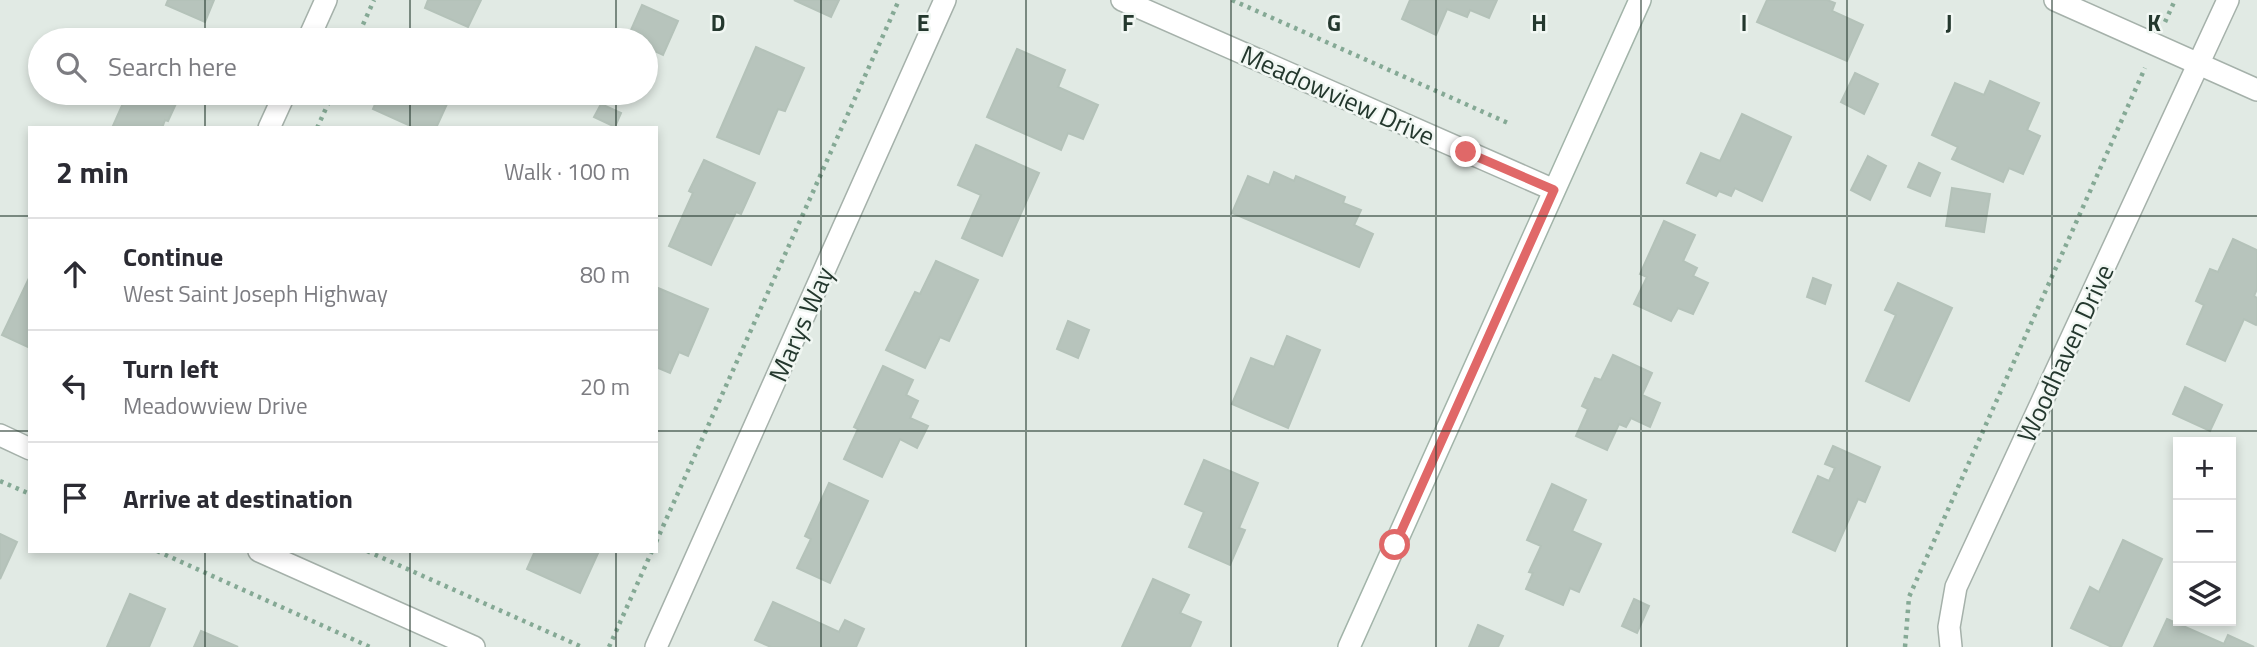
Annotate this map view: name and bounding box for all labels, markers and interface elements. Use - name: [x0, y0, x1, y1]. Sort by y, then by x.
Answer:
- text: D: [711, 5, 725, 40]
- text: E: [917, 5, 929, 40]
- text: F: [1122, 5, 1134, 40]
- text: G: [1327, 5, 1341, 40]
- text: H: [1531, 5, 1547, 40]
- text: I: [1741, 5, 1747, 40]
- text: J: [1946, 5, 1952, 40]
- text: K: [2147, 5, 2161, 40]
- search box: [28, 28, 658, 105]
- street label: Meadowview Drive: [1235, 35, 1441, 155]
- text: Search here: [108, 47, 237, 86]
- icon: search: [52, 48, 90, 86]
- route end: [1450, 136, 1481, 167]
- text: 2 min: [56, 149, 129, 195]
- text: Walk · 100 m: [504, 154, 630, 189]
- text: Continue: [123, 237, 223, 276]
- icon: ahead: [56, 255, 94, 293]
- text: 80 m: [580, 257, 630, 292]
- street label: Woodhaven Drive: [2007, 258, 2123, 448]
- street label: Marys Way: [758, 260, 844, 388]
- text: West Saint Joseph Highway: [123, 276, 388, 311]
- text: Turn left: [123, 349, 218, 388]
- icon: left: [56, 367, 94, 405]
- text: 20 m: [580, 369, 630, 404]
- text: Meadowview Drive: [123, 388, 308, 423]
- map controls: [2173, 437, 2236, 626]
- button: +: [2173, 437, 2236, 500]
- icon: arrive: [56, 479, 94, 517]
- text: Arrive at destination: [123, 479, 353, 518]
- button: −: [2173, 500, 2236, 563]
- route start: [1379, 529, 1410, 560]
- button: layers: [2173, 563, 2236, 626]

